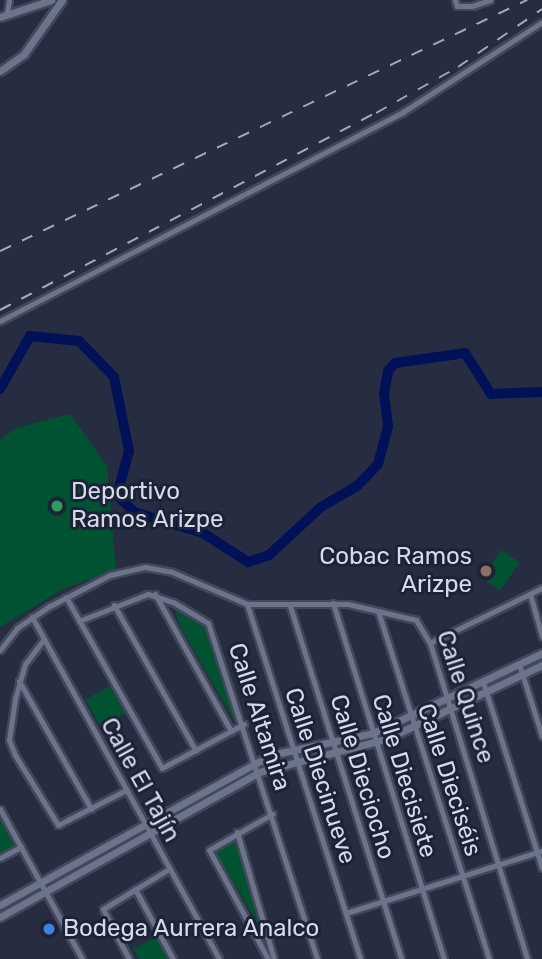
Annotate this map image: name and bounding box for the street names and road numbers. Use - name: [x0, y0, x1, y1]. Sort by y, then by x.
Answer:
- street label: Calle Quince: [430, 627, 500, 767]
- street label: Calle Altamira: [221, 639, 297, 795]
- street label: Calle Diecinueve: [278, 684, 362, 868]
- street label: Calle Dieciocho: [323, 691, 401, 863]
- street label: Calle Diecisiete: [365, 691, 443, 861]
- street label: Calle Dieciséis: [411, 700, 487, 860]
- street label: Calle El Tajín: [94, 713, 186, 847]

